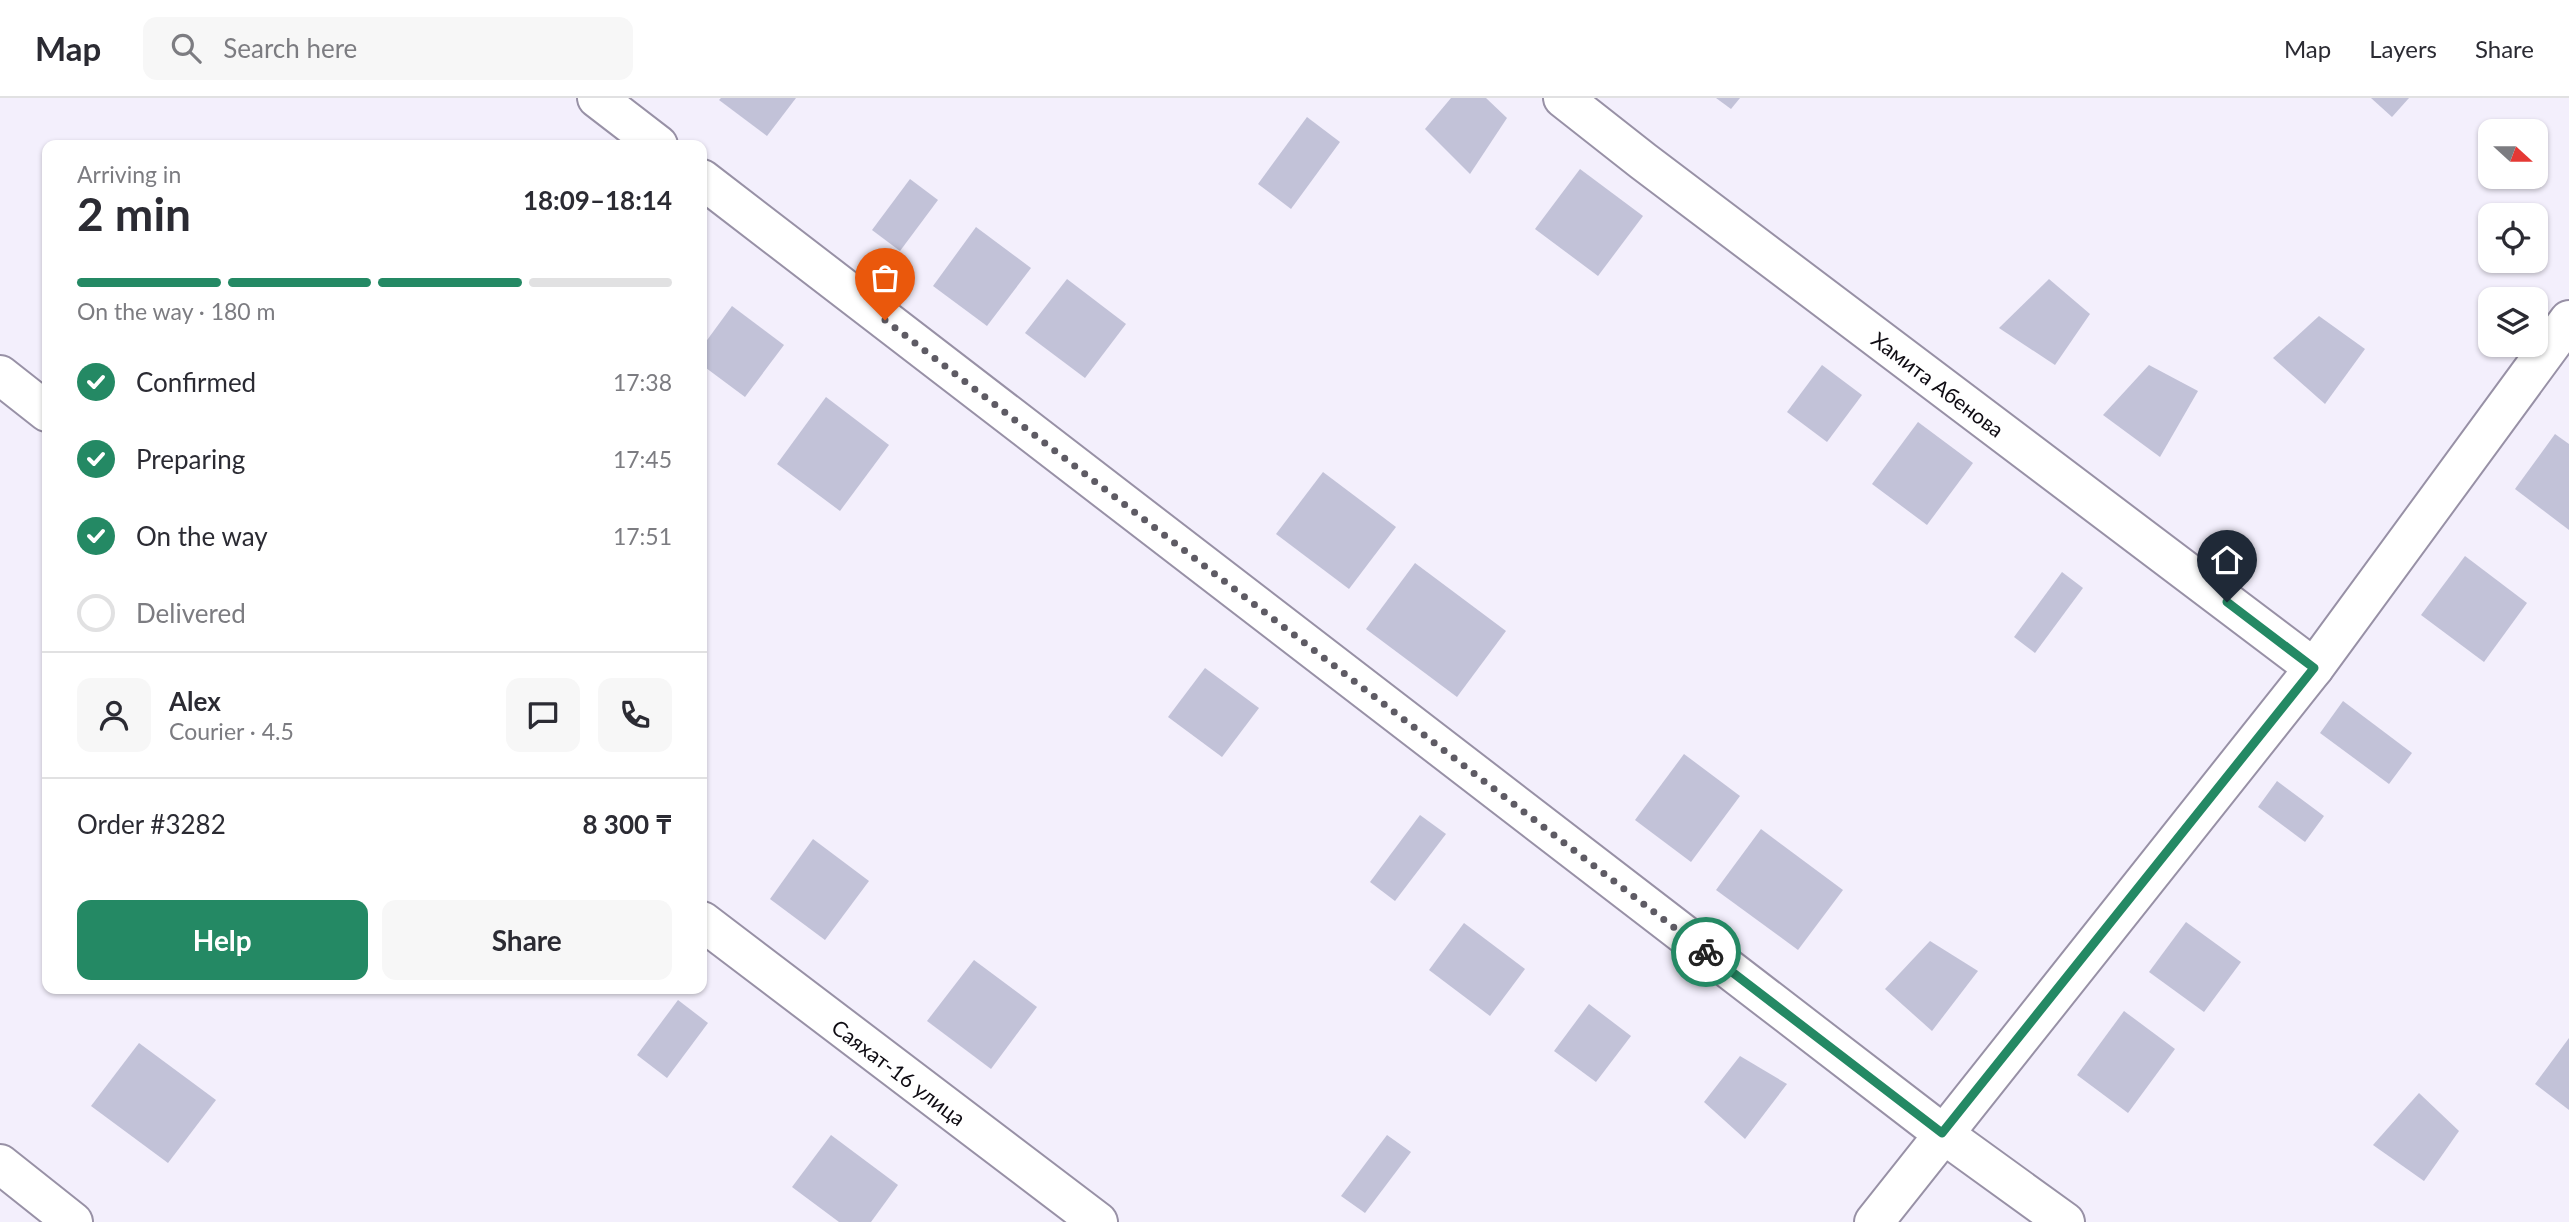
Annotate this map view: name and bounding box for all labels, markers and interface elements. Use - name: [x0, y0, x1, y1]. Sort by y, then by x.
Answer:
- search box: [143, 17, 633, 80]
- text: Map: [35, 28, 101, 68]
- icon: search: [167, 29, 205, 67]
- text: Search here: [223, 32, 357, 64]
- text: Map: [2284, 34, 2331, 63]
- text: Layers: [2369, 34, 2437, 63]
- text: Share: [2475, 34, 2534, 63]
- north arrow: [2478, 119, 2548, 189]
- map controls: [2478, 119, 2548, 357]
- text: Arriving in: [77, 160, 181, 188]
- text: 18:09–18:14: [523, 184, 672, 216]
- text: 2 min: [77, 186, 191, 241]
- button: locate: [2478, 203, 2548, 273]
- pin: [855, 248, 915, 320]
- icon: bag: [866, 259, 904, 297]
- button: layers: [2478, 287, 2548, 357]
- text: On the way · 180 m: [77, 297, 276, 325]
- street label: Хамита Абенова: [1867, 326, 2009, 442]
- icon: check: [77, 363, 115, 401]
- text: Confirmed: [136, 366, 256, 398]
- text: 17:38: [613, 368, 672, 396]
- icon: check: [77, 440, 115, 478]
- text: Preparing: [136, 443, 245, 475]
- text: 17:45: [613, 445, 672, 473]
- icon: check: [77, 517, 115, 555]
- text: On the way: [136, 520, 268, 552]
- text: 17:51: [613, 522, 672, 550]
- pin: [2197, 530, 2257, 602]
- icon: home: [2208, 541, 2246, 579]
- text: Delivered: [136, 597, 246, 629]
- button: person: [77, 678, 151, 752]
- button: chat: [506, 678, 580, 752]
- button: phone: [598, 678, 672, 752]
- text: Alex: [169, 685, 221, 717]
- text: Courier · 4.5: [169, 717, 294, 745]
- text: Order #3282: [77, 808, 226, 840]
- text: 8 300 ₸: [582, 808, 672, 840]
- button: Help: [77, 900, 368, 980]
- button: Share: [382, 900, 672, 980]
- courier: [1671, 917, 1741, 987]
- icon: bike: [1687, 933, 1725, 971]
- street label: Саяхат-16 улица: [827, 1014, 971, 1130]

